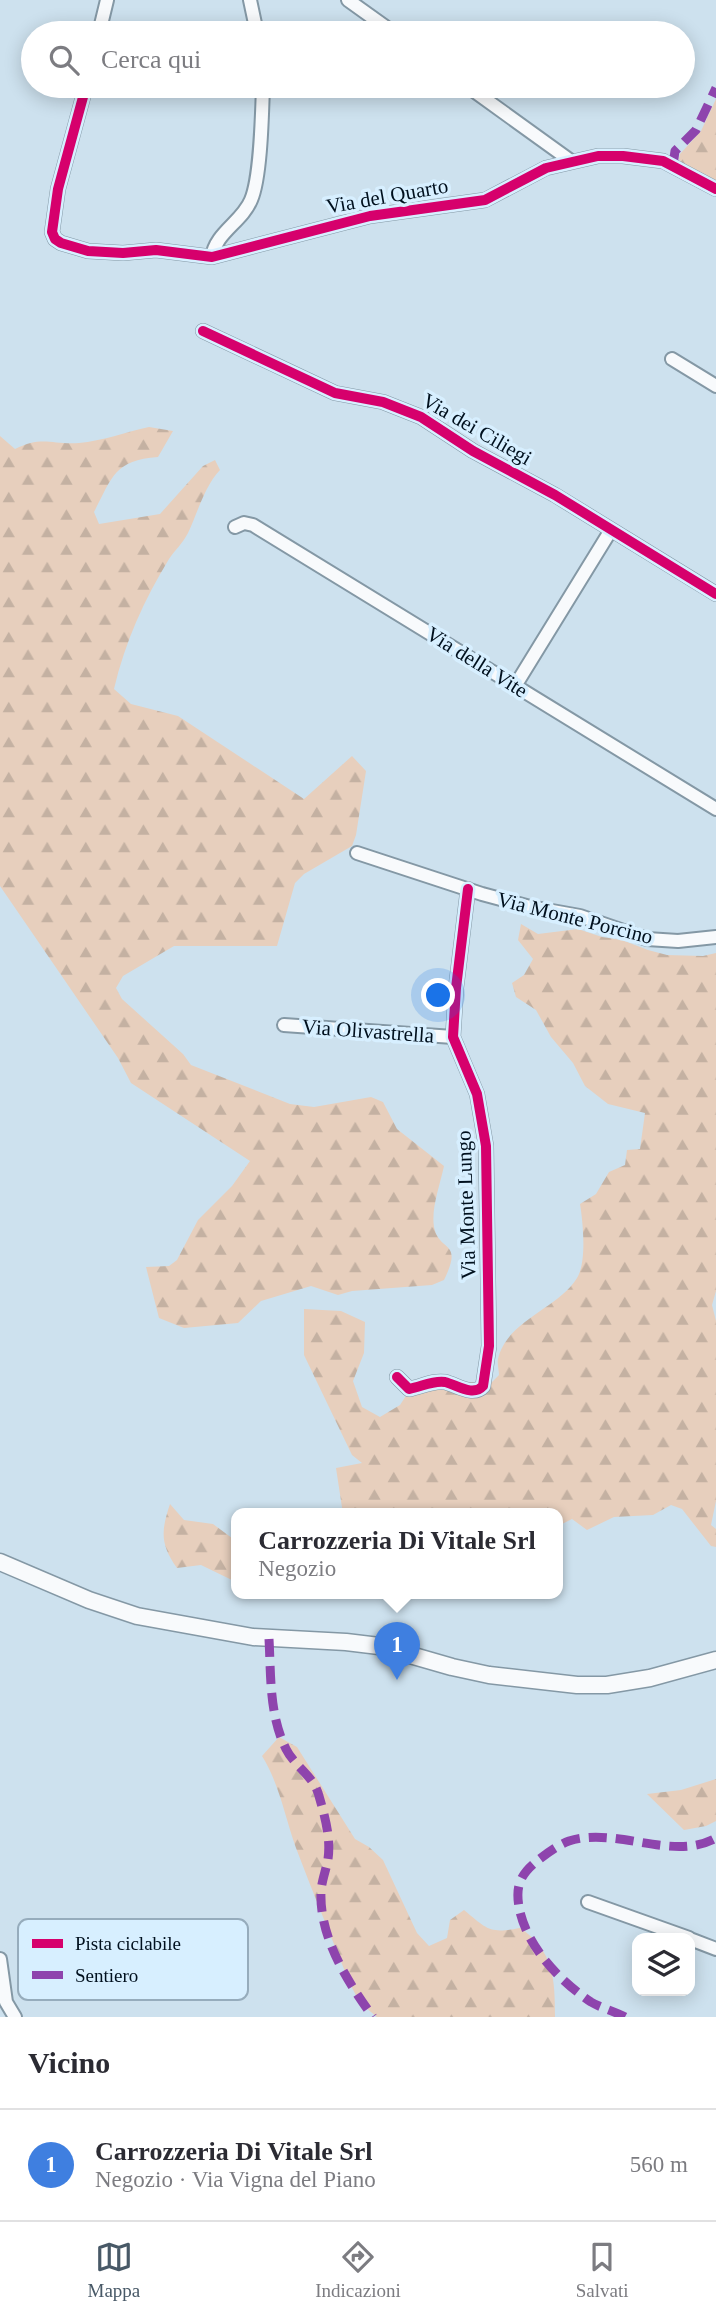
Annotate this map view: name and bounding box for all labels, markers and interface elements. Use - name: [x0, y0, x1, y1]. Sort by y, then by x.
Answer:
- search box: [21, 21, 695, 98]
- icon: search: [45, 41, 83, 79]
- text: Cerca qui: [101, 45, 201, 74]
- street label: Via del Quarto: [324, 173, 450, 219]
- street label: Via dei Ciliegi: [418, 388, 536, 470]
- street label: Via della Vite: [422, 621, 532, 703]
- street label: Via Monte Porcino: [495, 887, 655, 949]
- your location: [421, 978, 455, 1012]
- street label: Via Olivastrella: [301, 1014, 435, 1048]
- street label: Via Monte Lungo: [451, 1130, 481, 1280]
- popup: [231, 1508, 563, 1599]
- text: Carrozzeria Di Vitale Srl: [258, 1526, 536, 1555]
- text: Negozio: [258, 1556, 336, 1581]
- pin: 1: [374, 1622, 420, 1680]
- legend: [18, 1919, 248, 2000]
- text: Pista ciclabile: [75, 1933, 181, 1954]
- map controls: [632, 1933, 695, 1996]
- button: layers: [632, 1933, 695, 1996]
- text: Sentiero: [75, 1965, 138, 1986]
- text: Vicino: [28, 2046, 110, 2079]
- text: Carrozzeria Di Vitale Srl: [95, 2137, 372, 2166]
- text: 1: [45, 2152, 57, 2177]
- text: 560 m: [630, 2152, 688, 2177]
- text: Negozio · Via Vigna del Piano: [95, 2167, 376, 2192]
- tab: Mappa: [87, 2238, 140, 2302]
- tab: Indicazioni: [315, 2238, 401, 2302]
- tab: Salvati: [576, 2238, 628, 2302]

